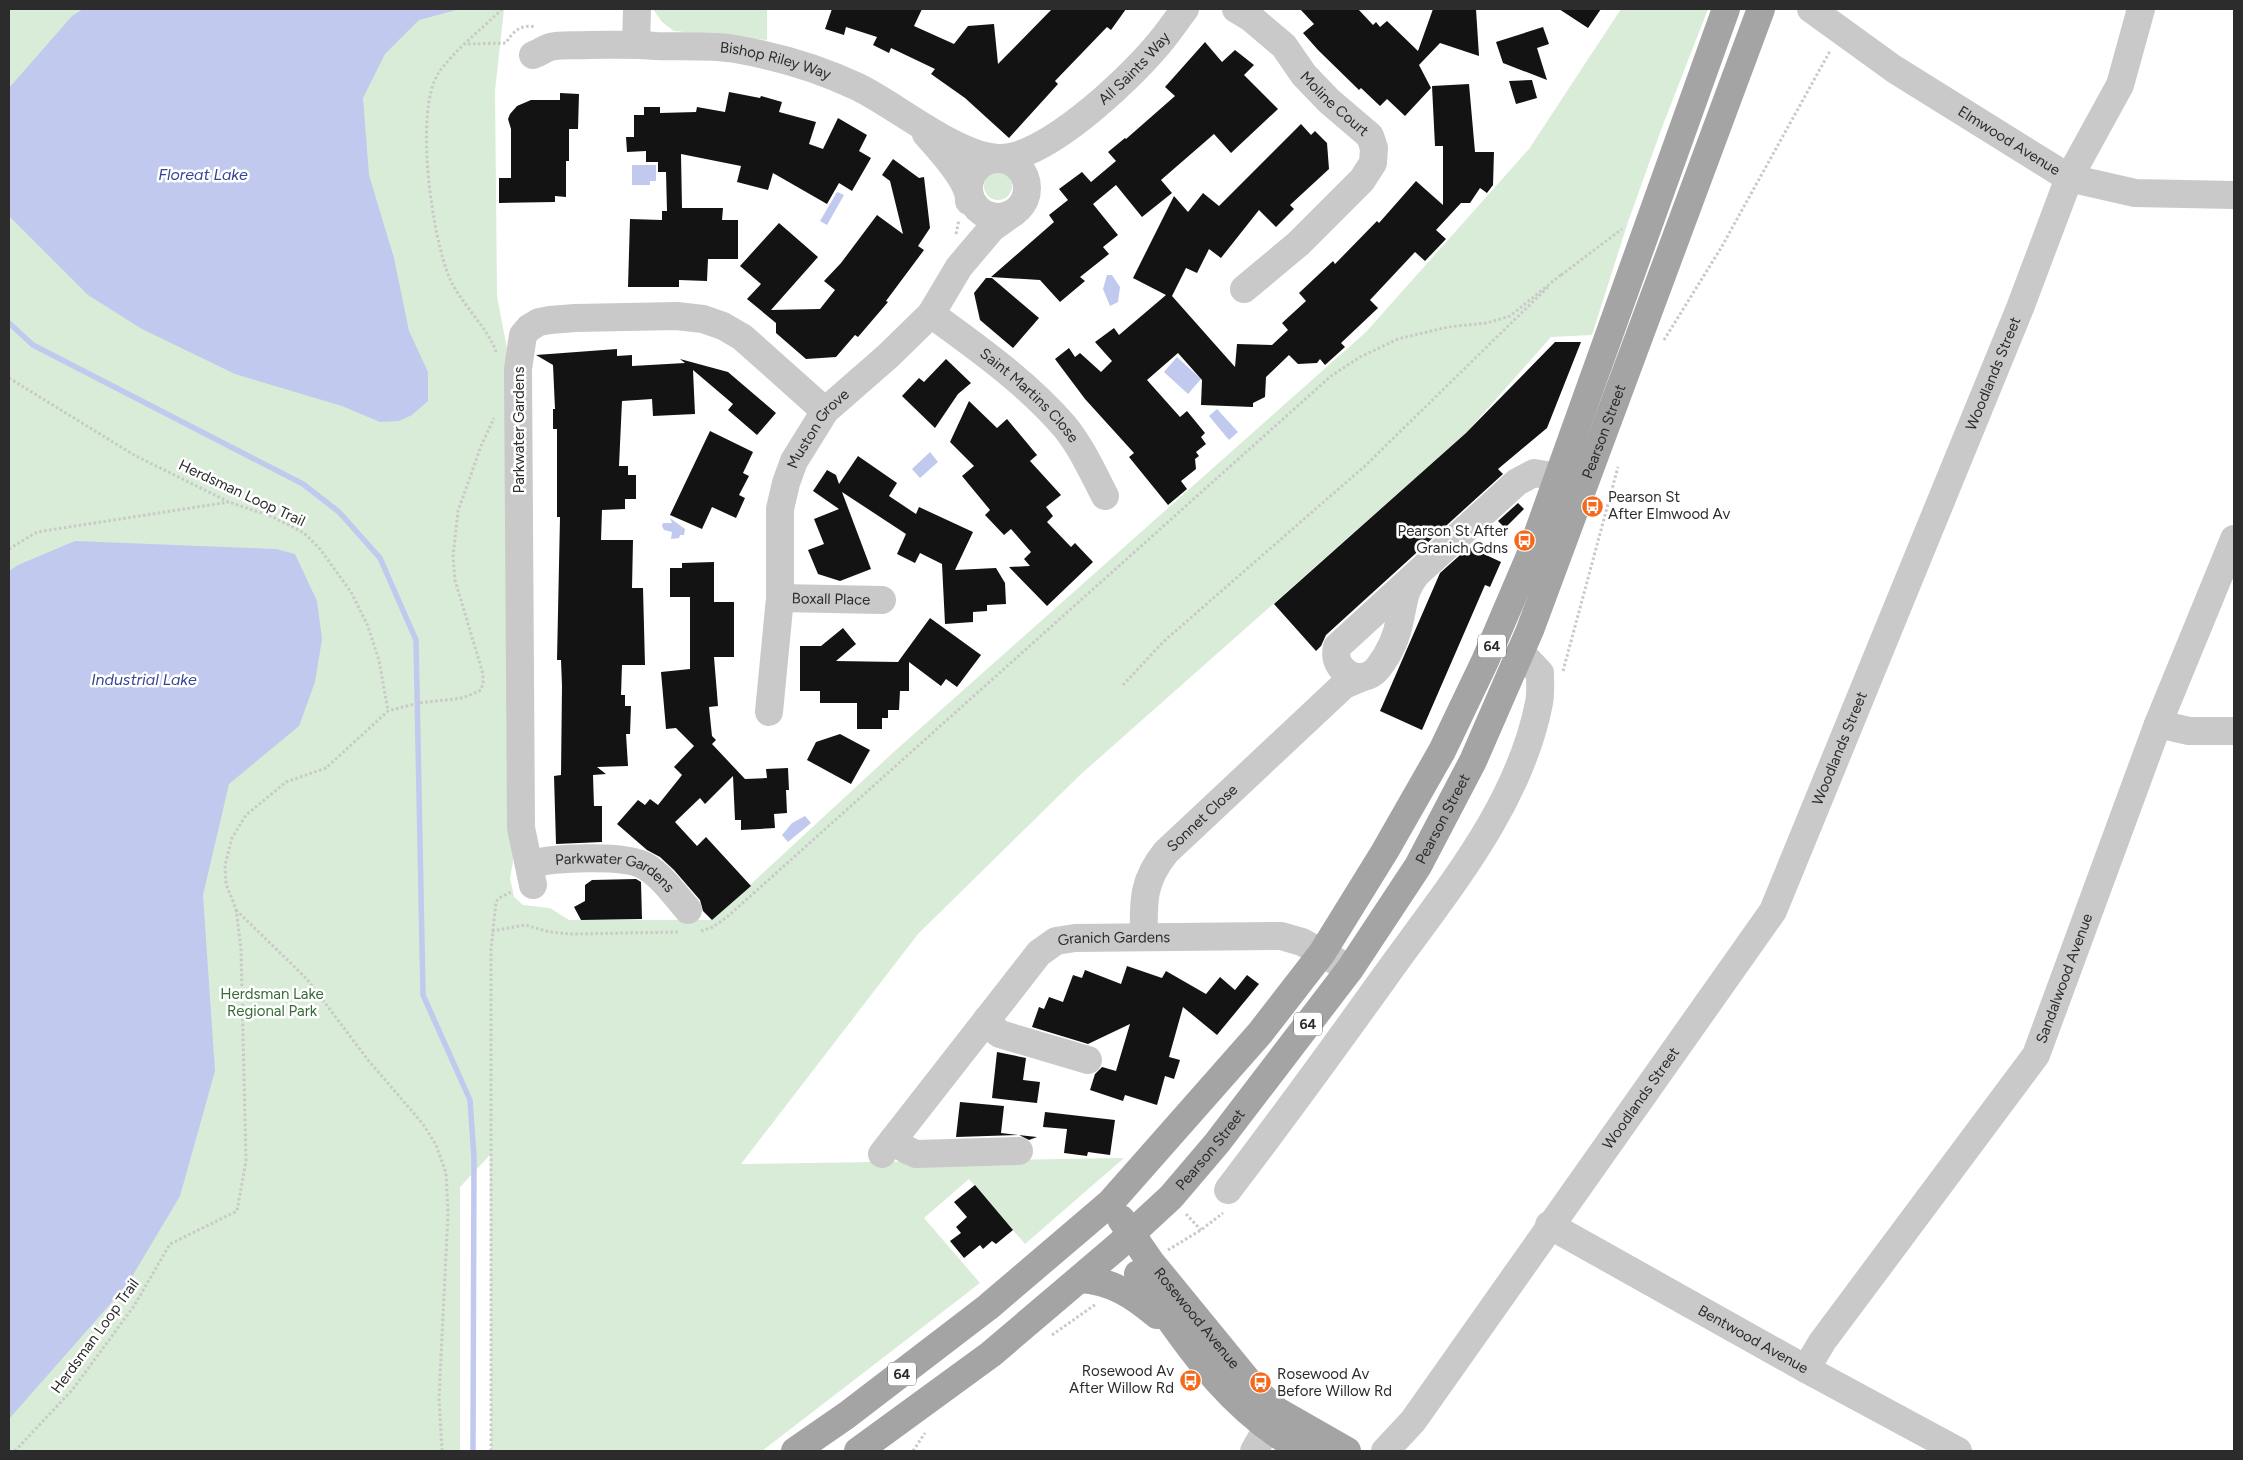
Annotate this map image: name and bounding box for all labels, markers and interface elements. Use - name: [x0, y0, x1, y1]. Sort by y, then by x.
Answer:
- street label: All Saints Way: [1095, 28, 1174, 109]
- street label: Bishop Riley Way: [719, 38, 834, 84]
- street label: Moline Court: [1296, 68, 1373, 140]
- street label: Elmwood Avenue: [1955, 102, 2064, 179]
- water label: Floreat Lake: [158, 165, 248, 184]
- street label: Woodlands Street: [1962, 314, 2024, 433]
- street label: Saint Martins Close: [976, 344, 1083, 446]
- street label: Parkwater Gardens: [510, 367, 528, 493]
- street label: Pearson Street: [1578, 382, 1630, 481]
- street label: Muston Grove: [783, 385, 853, 471]
- street label: Herdsman Loop Trail: [176, 456, 308, 530]
- place label: Pearson St After Elmwood Av: [1608, 488, 1731, 523]
- bus stop icon: Pearson St After Elmwood Av: [1580, 494, 1604, 518]
- place label: Pearson St After Granich Gdns: [1398, 522, 1508, 557]
- bus stop icon: Pearson St After Granich Gdns: [1512, 528, 1536, 552]
- street label: Boxall Place: [791, 589, 871, 609]
- road number: 64: [1478, 634, 1506, 658]
- water label: Industrial Lake: [91, 670, 197, 689]
- street label: Woodlands Street: [1808, 689, 1871, 808]
- street label: Pearson Street: [1412, 770, 1474, 867]
- street label: Sonnet Close: [1163, 781, 1241, 855]
- street label: Parkwater Gardens: [554, 849, 678, 896]
- street label: Sandalwood Avenue: [2032, 911, 2096, 1046]
- street label: Granich Gardens: [1056, 928, 1170, 950]
- park label: Herdsman Lake Regional Park: [220, 985, 324, 1020]
- road number: 64: [1294, 1012, 1322, 1036]
- street label: Woodlands Street: [1599, 1043, 1683, 1153]
- street label: Pearson Street: [1172, 1105, 1249, 1194]
- street label: Rosewood Avenue: [1150, 1264, 1244, 1372]
- street label: Herdsman Loop Trail: [47, 1275, 143, 1397]
- street label: Bentwood Avenue: [1695, 1301, 1812, 1377]
- road number: 64: [888, 1362, 916, 1386]
- place label: Rosewood Av After Willow Rd: [1069, 1362, 1174, 1397]
- place label: Rosewood Av Before Willow Rd: [1277, 1365, 1392, 1400]
- bus stop icon: Rosewood Av After Willow Rd: [1178, 1368, 1202, 1392]
- bus stop icon: Rosewood Av Before Willow Rd: [1249, 1371, 1273, 1395]

